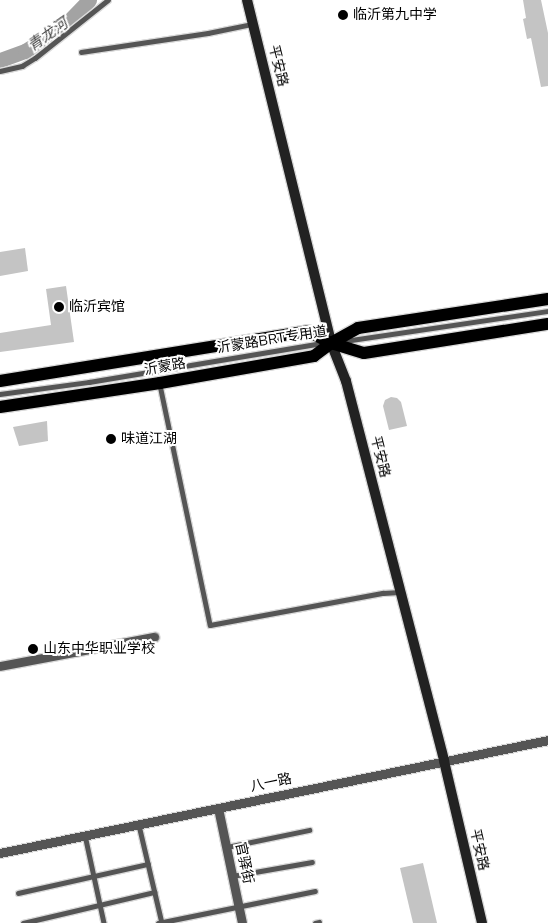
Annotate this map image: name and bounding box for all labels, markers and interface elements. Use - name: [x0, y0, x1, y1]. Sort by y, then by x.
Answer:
- place label: 临沂第九中学: [353, 7, 437, 23]
- marker: 临沂第九中学: [337, 9, 349, 21]
- water label: 青龙河: [24, 15, 72, 55]
- street label: 平安路: [265, 44, 291, 88]
- place label: 临沂宾馆: [69, 299, 125, 315]
- marker: 临沂宾馆: [53, 301, 65, 313]
- street label: 沂蒙路BRT专用道: [216, 323, 328, 357]
- street label: 沂蒙路: [143, 355, 187, 379]
- place label: 味道江湖: [121, 431, 177, 447]
- marker: 味道江湖: [105, 433, 117, 445]
- street label: 平安路: [367, 435, 393, 479]
- place label: 山东中华职业学校: [43, 641, 155, 657]
- marker: 山东中华职业学校: [27, 643, 39, 655]
- street label: 八一路: [249, 770, 293, 796]
- street label: 平安路: [466, 828, 492, 872]
- street label: 官驿街: [231, 841, 257, 885]

